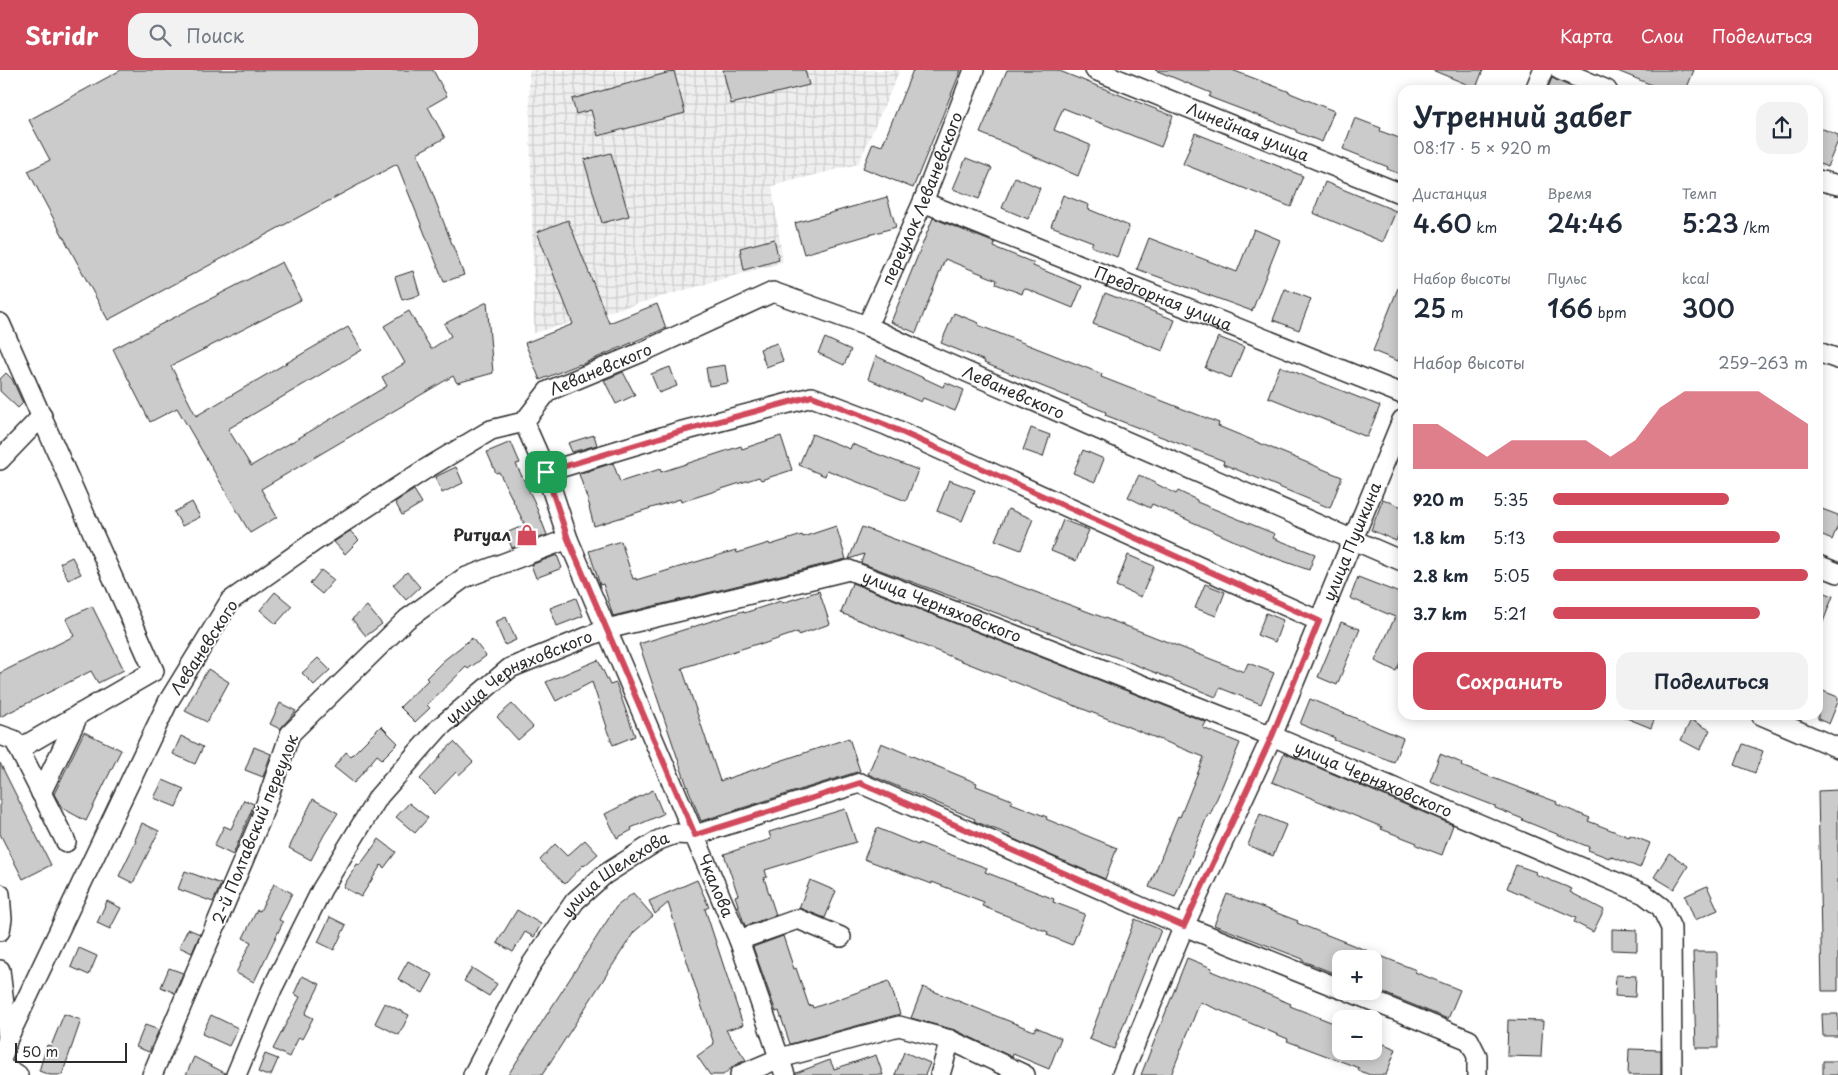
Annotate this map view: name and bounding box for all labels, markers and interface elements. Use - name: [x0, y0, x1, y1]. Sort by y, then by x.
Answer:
- search box: [128, 13, 478, 58]
- text: Stridr: [25, 17, 98, 53]
- icon: search: [146, 21, 174, 49]
- text: Поиск: [186, 21, 244, 49]
- text: Карта: [1560, 22, 1613, 49]
- text: Слои: [1641, 22, 1684, 49]
- text: Поделиться: [1712, 22, 1813, 49]
- text: Утренний забег: [1413, 94, 1631, 137]
- street label: Линейная улица: [1184, 95, 1313, 166]
- button: share: [1756, 102, 1808, 154]
- street label: переулок Леваневского: [874, 108, 968, 288]
- text: 08:17 · 5 × 920 m: [1413, 135, 1551, 159]
- text: Дистанция: [1413, 183, 1487, 204]
- text: Время: [1547, 183, 1592, 204]
- text: Темп: [1682, 183, 1717, 204]
- text: 4.60: [1413, 204, 1472, 242]
- text: 24:46: [1547, 204, 1623, 242]
- text: 5:23: [1682, 204, 1739, 242]
- text: km: [1472, 217, 1497, 238]
- text: /km: [1739, 217, 1770, 238]
- street label: Предгорная улица: [1091, 259, 1236, 336]
- text: Набор высоты: [1413, 268, 1511, 289]
- text: Пульс: [1547, 268, 1587, 289]
- text: kcal: [1682, 268, 1710, 289]
- text: 25: [1413, 289, 1446, 327]
- text: 166: [1547, 289, 1593, 327]
- text: 300: [1682, 289, 1735, 327]
- text: m: [1446, 302, 1464, 323]
- text: bpm: [1593, 302, 1627, 323]
- street label: Леваневского: [545, 336, 655, 400]
- text: Набор высоты: [1413, 350, 1525, 374]
- text: 259–263 m: [1718, 350, 1808, 374]
- street label: Леваневского: [959, 359, 1069, 424]
- pin: [525, 451, 567, 493]
- icon: arrive: [532, 458, 560, 486]
- street label: улица Пушкина: [1316, 478, 1386, 605]
- text: 920 m: [1413, 487, 1464, 511]
- text: 5:35: [1493, 487, 1528, 511]
- place label: Ритуал: [453, 522, 511, 546]
- shop icon: Ритуал: [514, 522, 540, 548]
- text: 1.8 km: [1413, 525, 1465, 549]
- text: 5:13: [1493, 525, 1526, 549]
- street label: улица Черняховского: [859, 563, 1025, 648]
- text: 2.8 km: [1413, 563, 1468, 587]
- text: 5:05: [1493, 563, 1530, 587]
- street label: Леваневского: [163, 594, 243, 699]
- text: 3.7 km: [1413, 601, 1467, 625]
- text: 5:21: [1493, 601, 1526, 625]
- street label: улица Черняховского: [439, 623, 596, 729]
- button: Сохранить: [1413, 652, 1606, 710]
- button: Поделиться: [1616, 652, 1808, 710]
- street label: 2-й Полтавский переулок: [205, 730, 303, 927]
- street label: улица Черняховского: [1291, 734, 1456, 822]
- street label: улица Шелехова: [554, 824, 672, 922]
- street label: Чкалова: [693, 850, 741, 921]
- map controls: [1332, 950, 1382, 1060]
- button: +: [1332, 950, 1382, 1000]
- button: −: [1332, 1010, 1382, 1060]
- scale bar: [15, 1040, 128, 1063]
- text: 50 m: [22, 1041, 58, 1062]

